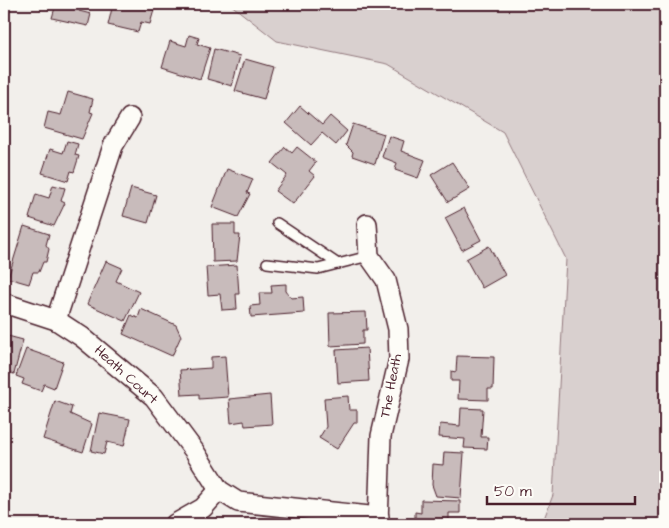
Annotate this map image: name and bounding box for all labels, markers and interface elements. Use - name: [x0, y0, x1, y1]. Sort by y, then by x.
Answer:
- street label: Heath Court: [90, 341, 163, 409]
- street label: The Heath: [375, 352, 407, 420]
- scale bar: [487, 473, 634, 505]
- text: 50 m: [494, 481, 532, 502]

